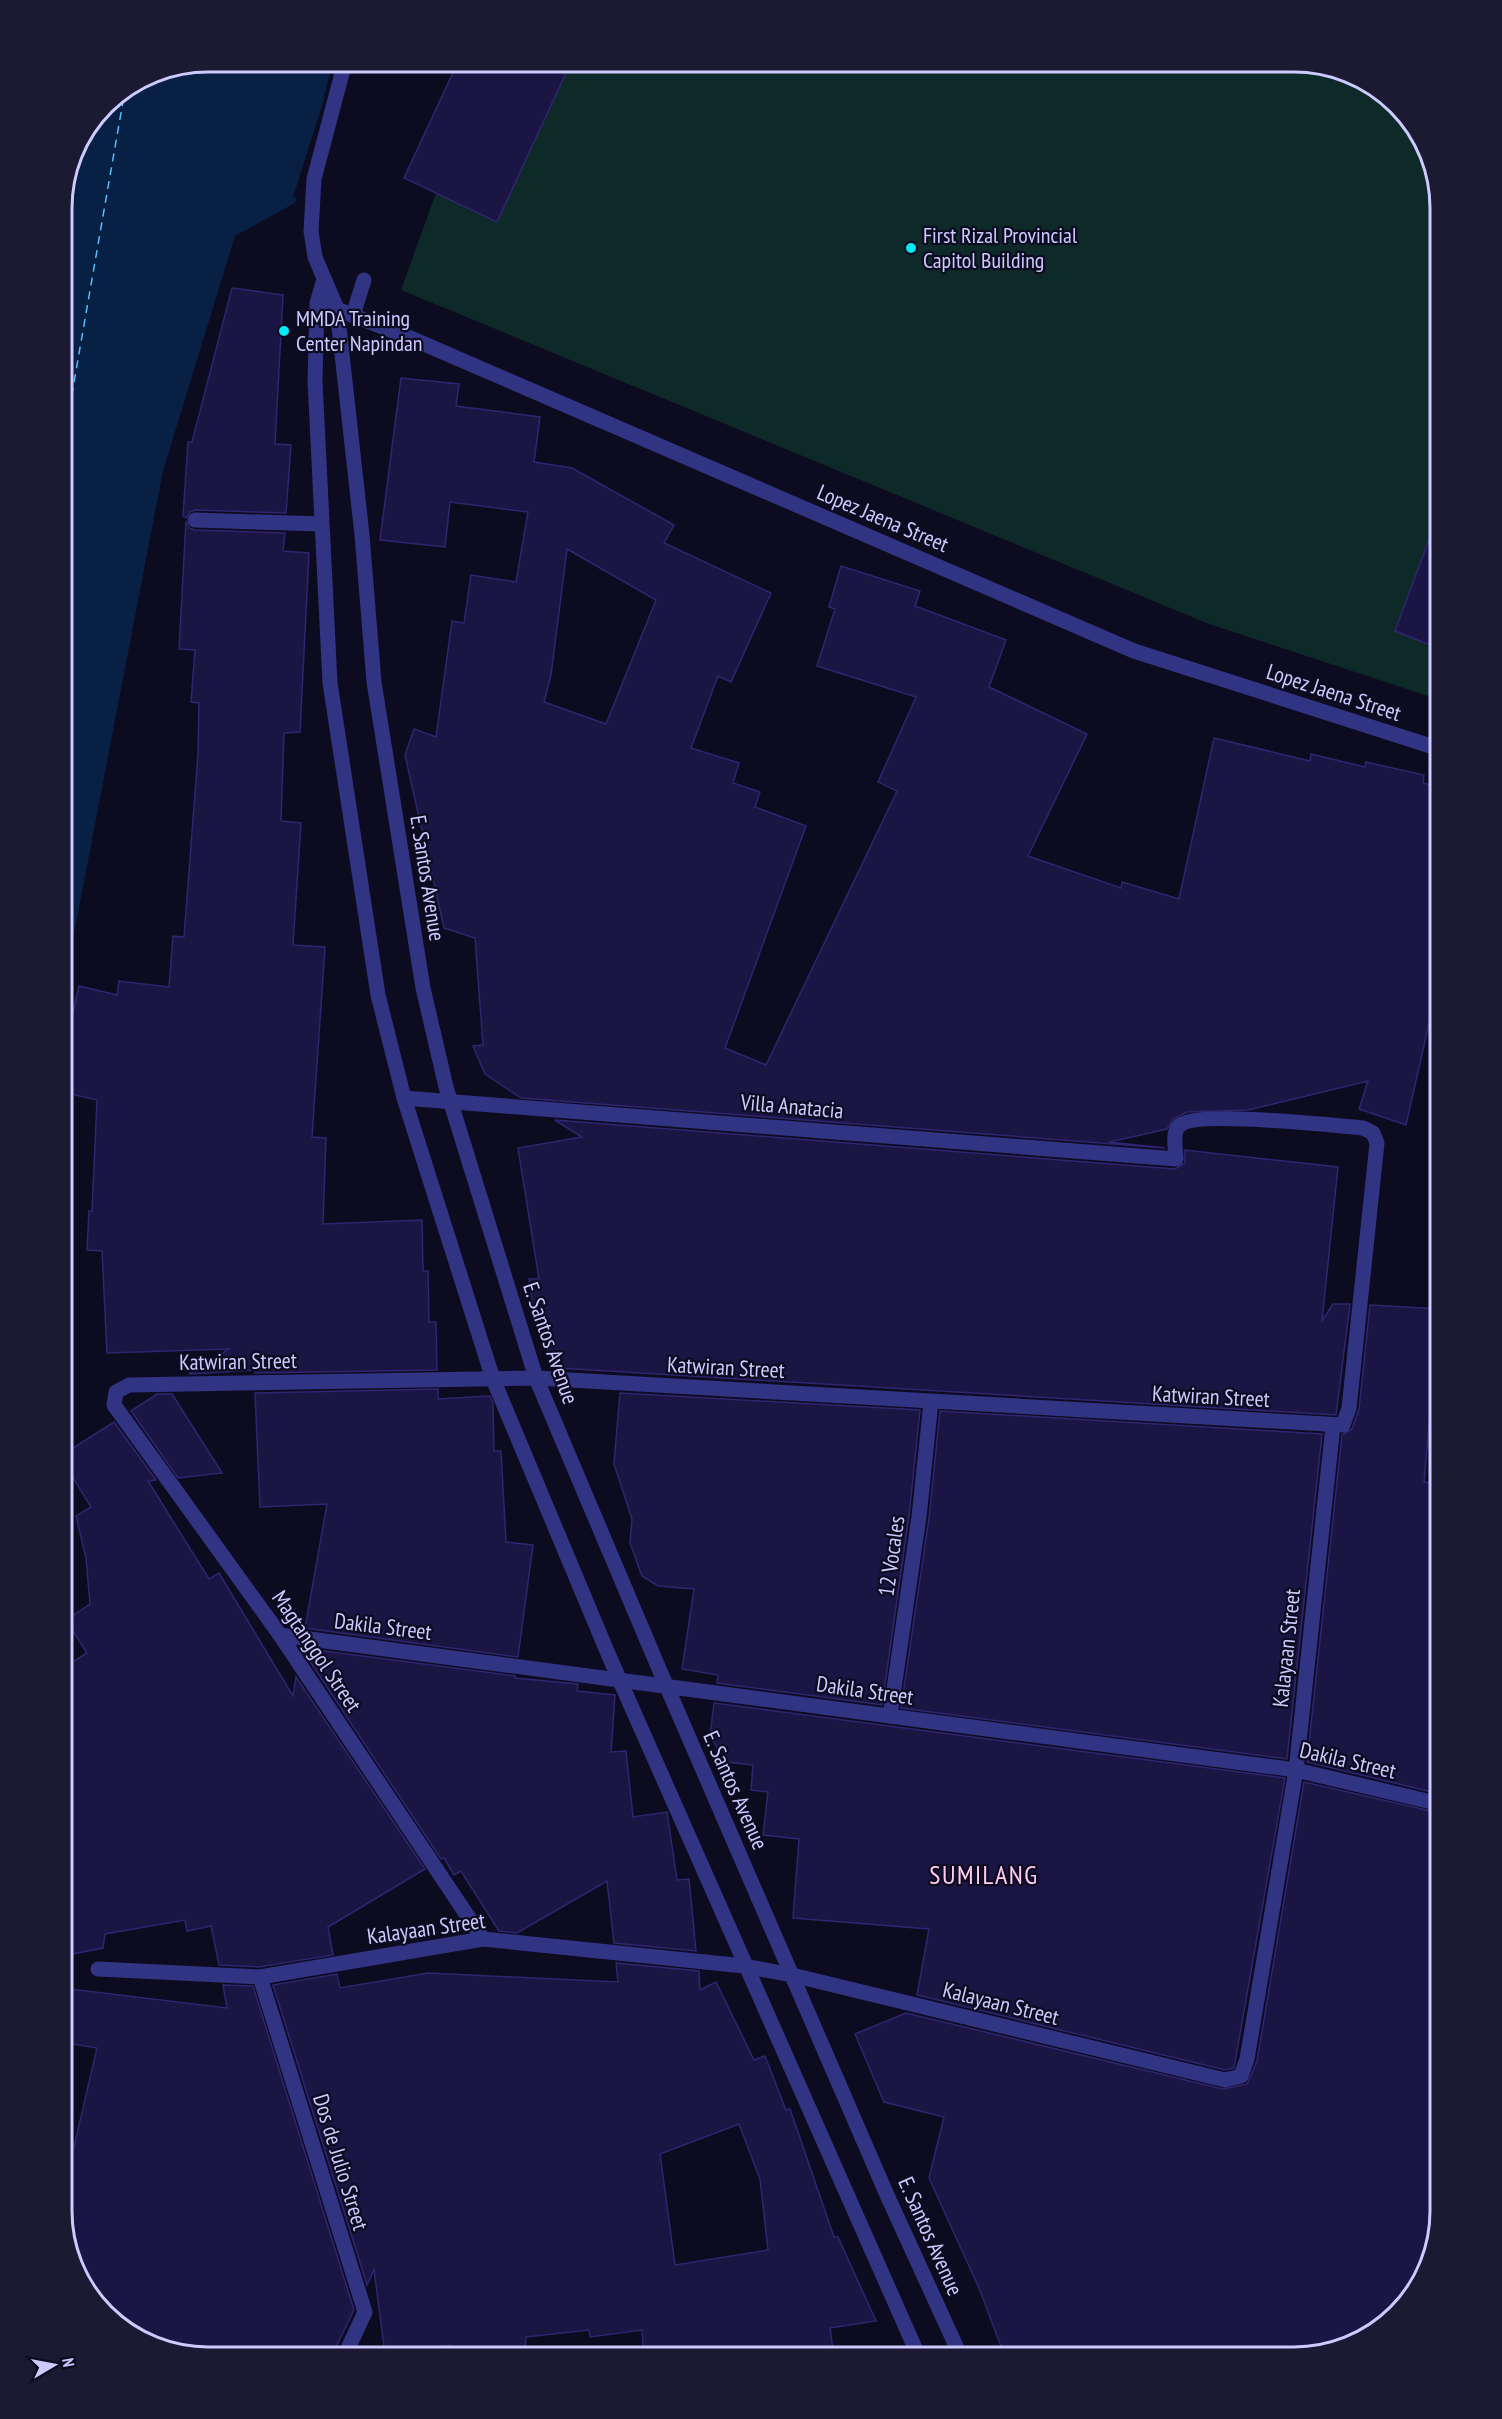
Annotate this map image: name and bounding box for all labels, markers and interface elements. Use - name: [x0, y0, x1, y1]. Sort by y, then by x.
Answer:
- place label: First Rizal Provincial Capitol Building: [923, 221, 1078, 274]
- marker: First Rizal Provincial Capitol Building: [904, 241, 918, 255]
- place label: MMDA Training Center Napindan: [296, 304, 422, 357]
- marker: MMDA Training Center Napindan: [277, 324, 291, 338]
- street label: Lopez Jaena Street: [813, 478, 953, 558]
- street label: Lopez Jaena Street: [1263, 657, 1405, 727]
- street label: E. Santos Avenue: [404, 813, 452, 943]
- street label: Villa Anatacia: [738, 1087, 845, 1124]
- street label: E. Santos Avenue: [517, 1278, 585, 1408]
- street label: Katwiran Street: [179, 1346, 297, 1376]
- street label: Katwiran Street: [667, 1350, 785, 1384]
- street label: Katwiran Street: [1152, 1379, 1270, 1413]
- street label: 12 Vocales: [872, 1514, 910, 1598]
- street label: Magtanggol Street: [266, 1585, 368, 1717]
- street label: Kalayaan Street: [1266, 1587, 1306, 1709]
- street label: Dakila Street: [333, 1606, 433, 1646]
- street label: Dakila Street: [815, 1669, 915, 1711]
- street label: E. Santos Avenue: [697, 1726, 775, 1854]
- street label: Dakila Street: [1297, 1735, 1399, 1785]
- district label: SUMILANG: [929, 1858, 1039, 1891]
- street label: Kalayaan Street: [365, 1906, 487, 1950]
- street label: Kalayaan Street: [940, 1975, 1062, 2031]
- street label: Dos de Julio Street: [307, 2091, 375, 2233]
- street label: E. Santos Avenue: [892, 2172, 970, 2300]
- north arrow: [24, 2335, 84, 2395]
- text: N: [58, 2356, 79, 2368]

